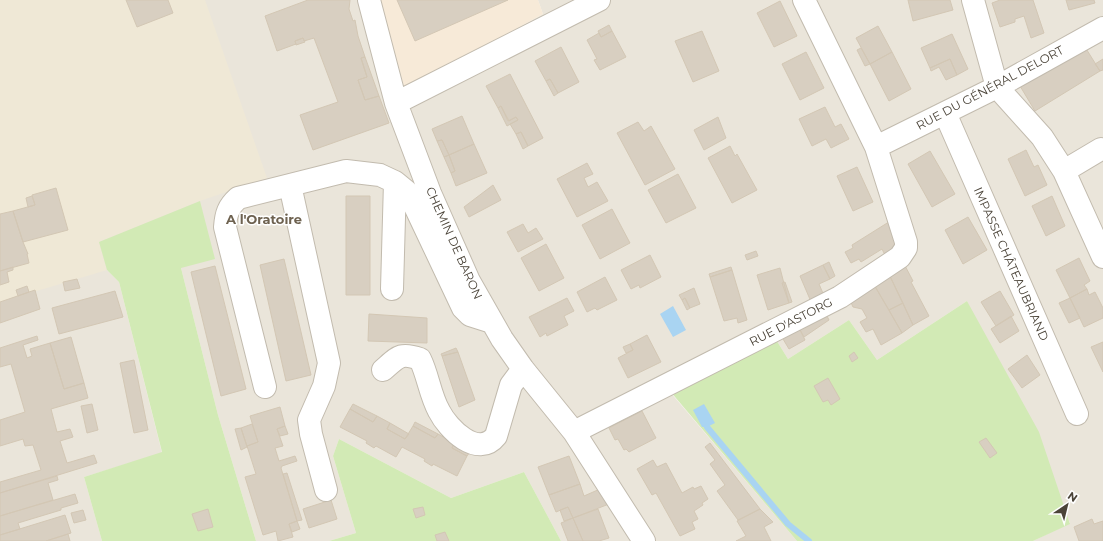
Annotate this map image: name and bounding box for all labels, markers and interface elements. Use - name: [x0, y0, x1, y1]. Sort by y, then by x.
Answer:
- street label: RUE DU GÉNÉRAL DELORT: [913, 42, 1066, 133]
- street label: CHEMIN DE BARON: [423, 184, 486, 301]
- street label: IMPASSE CHÂTEAUBRIAND: [971, 185, 1052, 343]
- district label: A l'Oratoire: [225, 211, 302, 227]
- street label: RUE D'ASTORG: [747, 294, 835, 349]
- north arrow: [1047, 485, 1087, 525]
- text: N: [1065, 489, 1080, 505]

